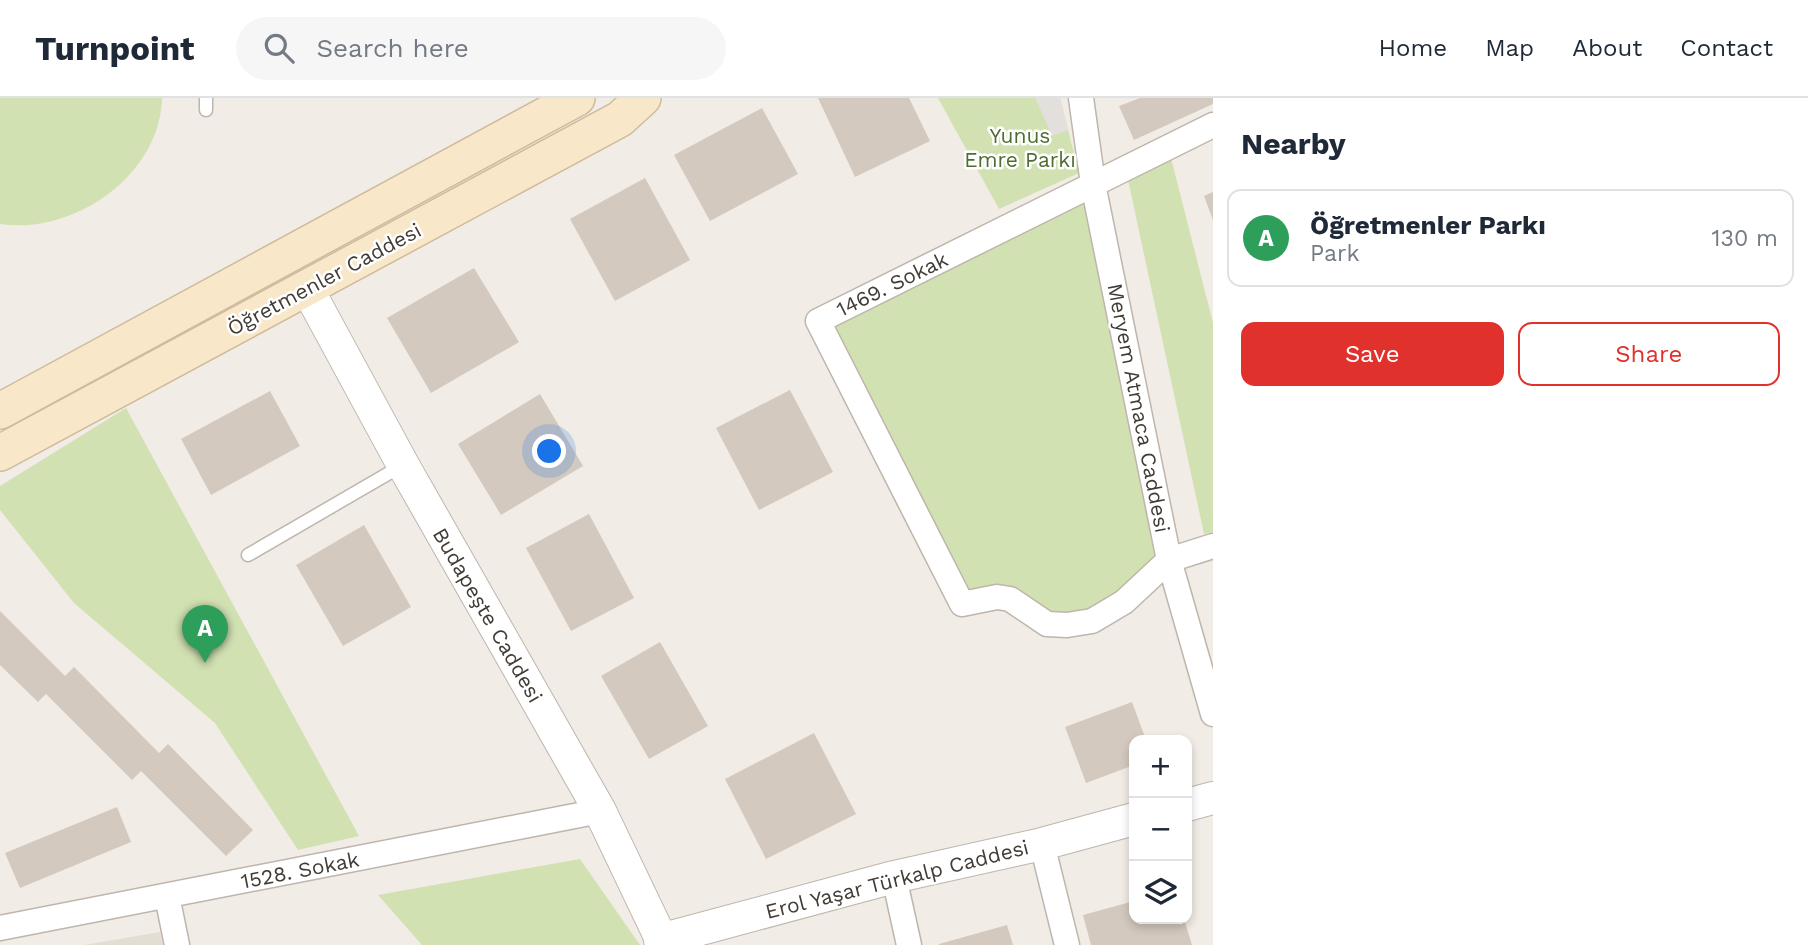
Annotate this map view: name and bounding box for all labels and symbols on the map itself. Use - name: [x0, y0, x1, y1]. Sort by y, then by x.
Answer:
- park label: Yunus Emre Parkı: [964, 123, 1076, 172]
- street label: Öğretmenler Caddesi: [223, 217, 425, 341]
- street label: 1469. Sokak: [832, 246, 952, 322]
- street label: Meryem Atmaca Caddesi: [1103, 281, 1175, 535]
- your location: [532, 434, 566, 468]
- street label: Budapeşte Caddesi: [428, 523, 548, 707]
- pin: A: [182, 605, 228, 663]
- street label: Erol Yaşar Türkalp Caddesi: [763, 834, 1031, 924]
- street label: 1528. Sokak: [239, 846, 361, 894]

